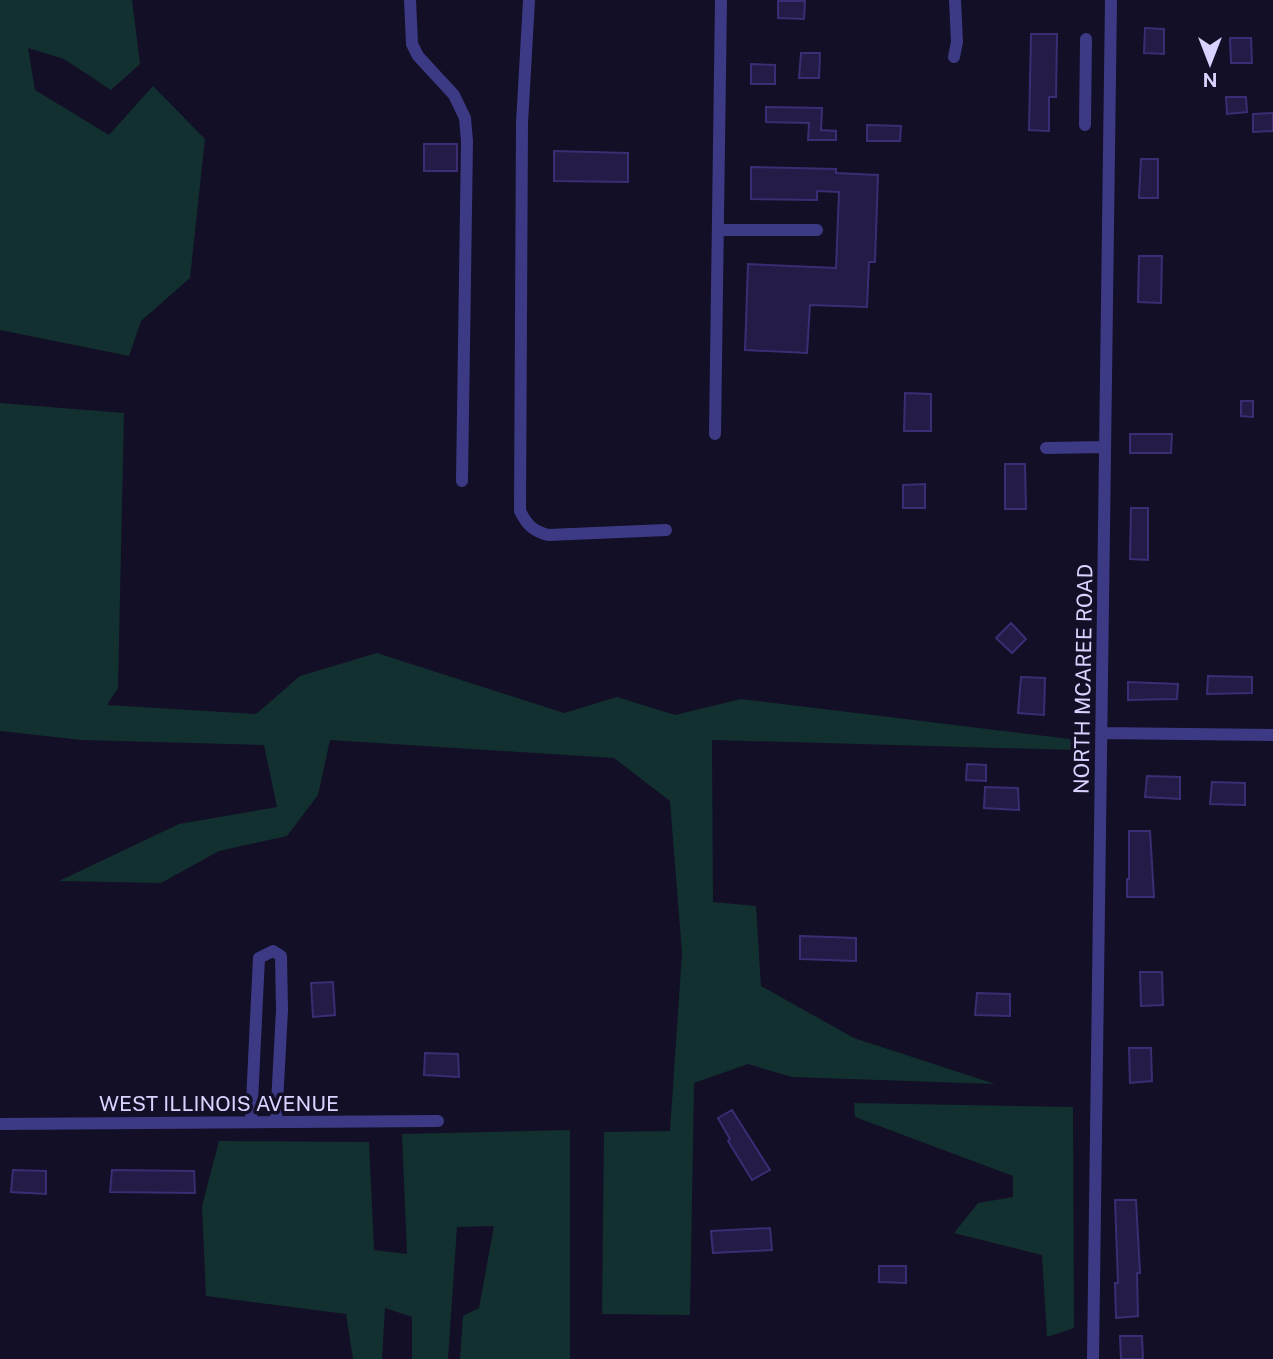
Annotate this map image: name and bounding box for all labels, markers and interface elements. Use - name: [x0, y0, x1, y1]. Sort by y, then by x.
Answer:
- north arrow: [1175, 28, 1245, 98]
- text: N: [1203, 69, 1217, 91]
- street label: NORTH MCAREE ROAD: [1068, 564, 1098, 794]
- street label: WEST ILLINOIS AVENUE: [99, 1091, 339, 1116]

